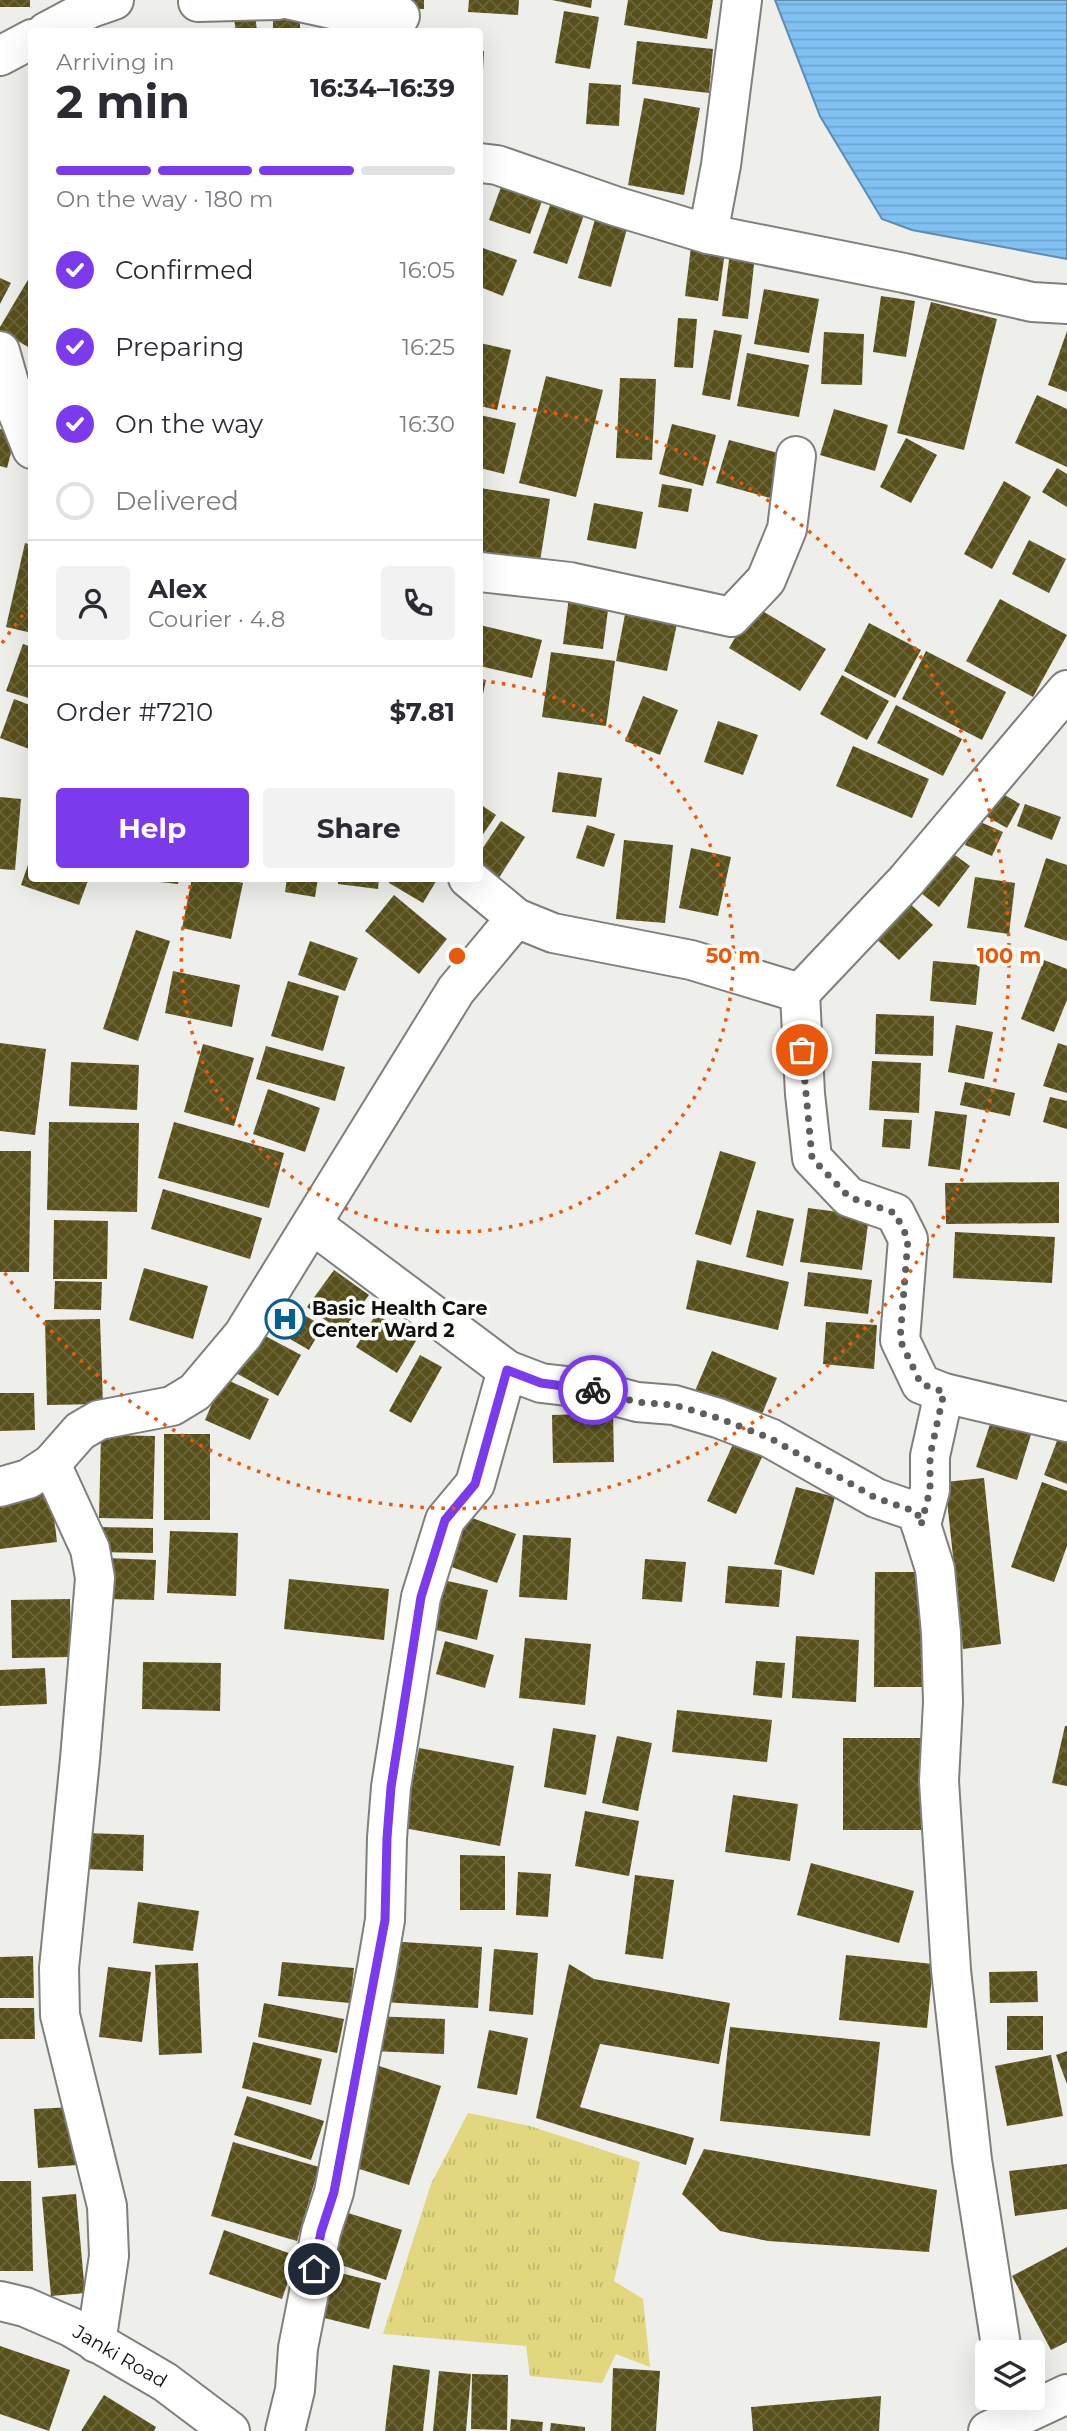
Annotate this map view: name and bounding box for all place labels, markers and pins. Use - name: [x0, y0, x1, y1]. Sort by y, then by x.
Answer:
- centre of rings: [445, 944, 469, 968]
- pin: [772, 1020, 832, 1080]
- place label: Basic Health Care Center Ward 2: [312, 1297, 487, 1342]
- hospital icon: Basic Health Care Center Ward 2: [264, 1298, 306, 1340]
- pin: [284, 2239, 344, 2299]

